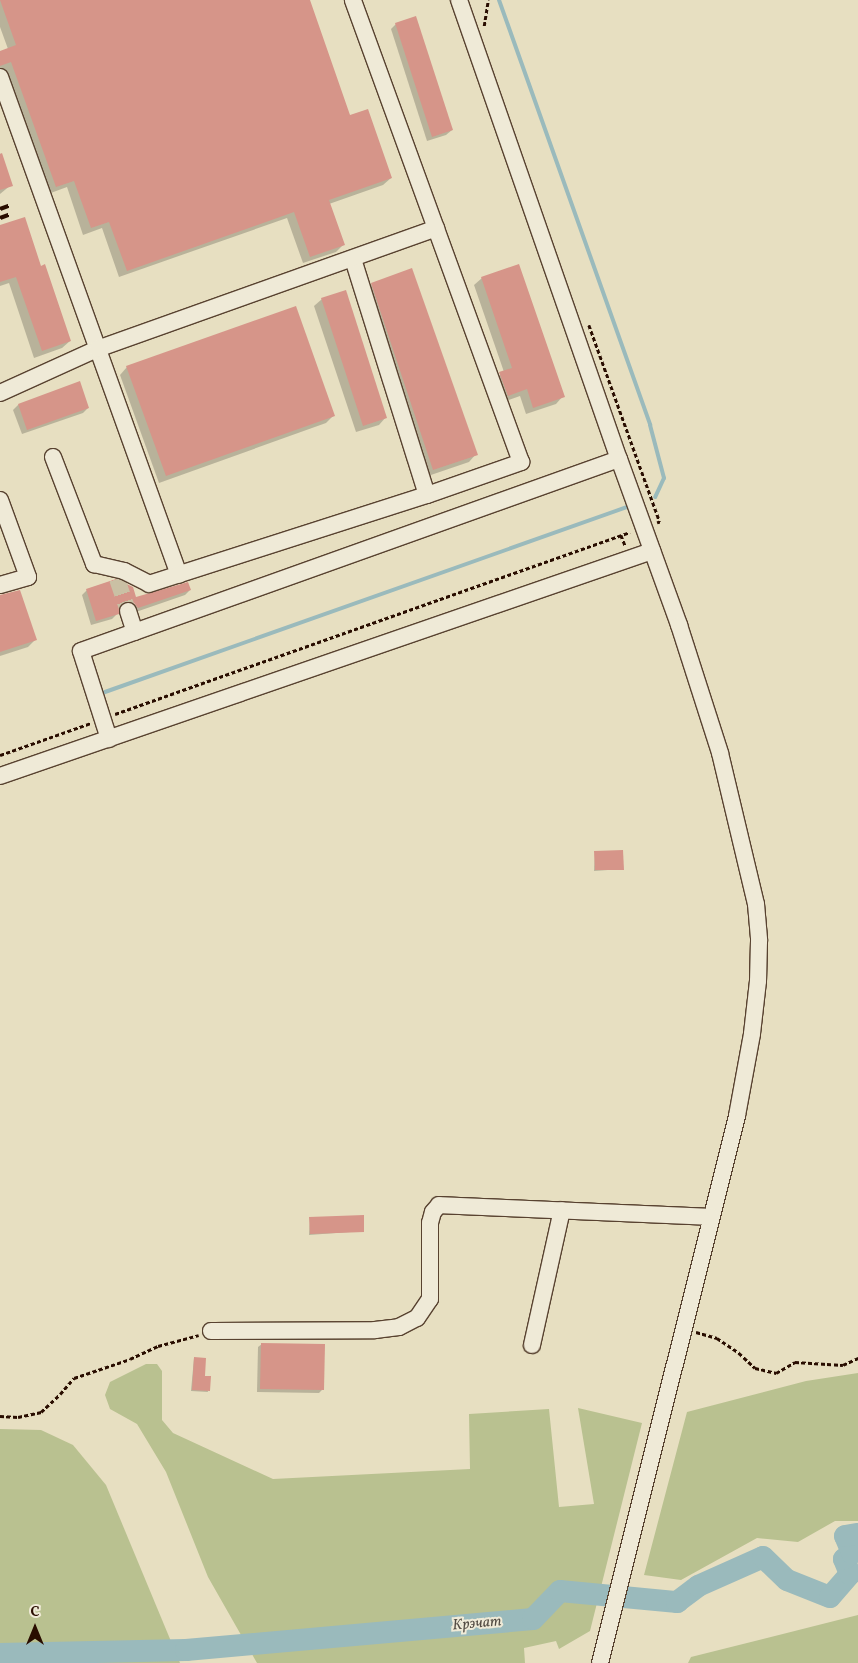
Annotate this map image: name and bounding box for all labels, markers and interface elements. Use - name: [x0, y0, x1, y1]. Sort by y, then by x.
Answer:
- north arrow: [10, 1603, 60, 1653]
- text: С: [30, 1603, 40, 1622]
- water label: Крэчат: [452, 1613, 502, 1635]

